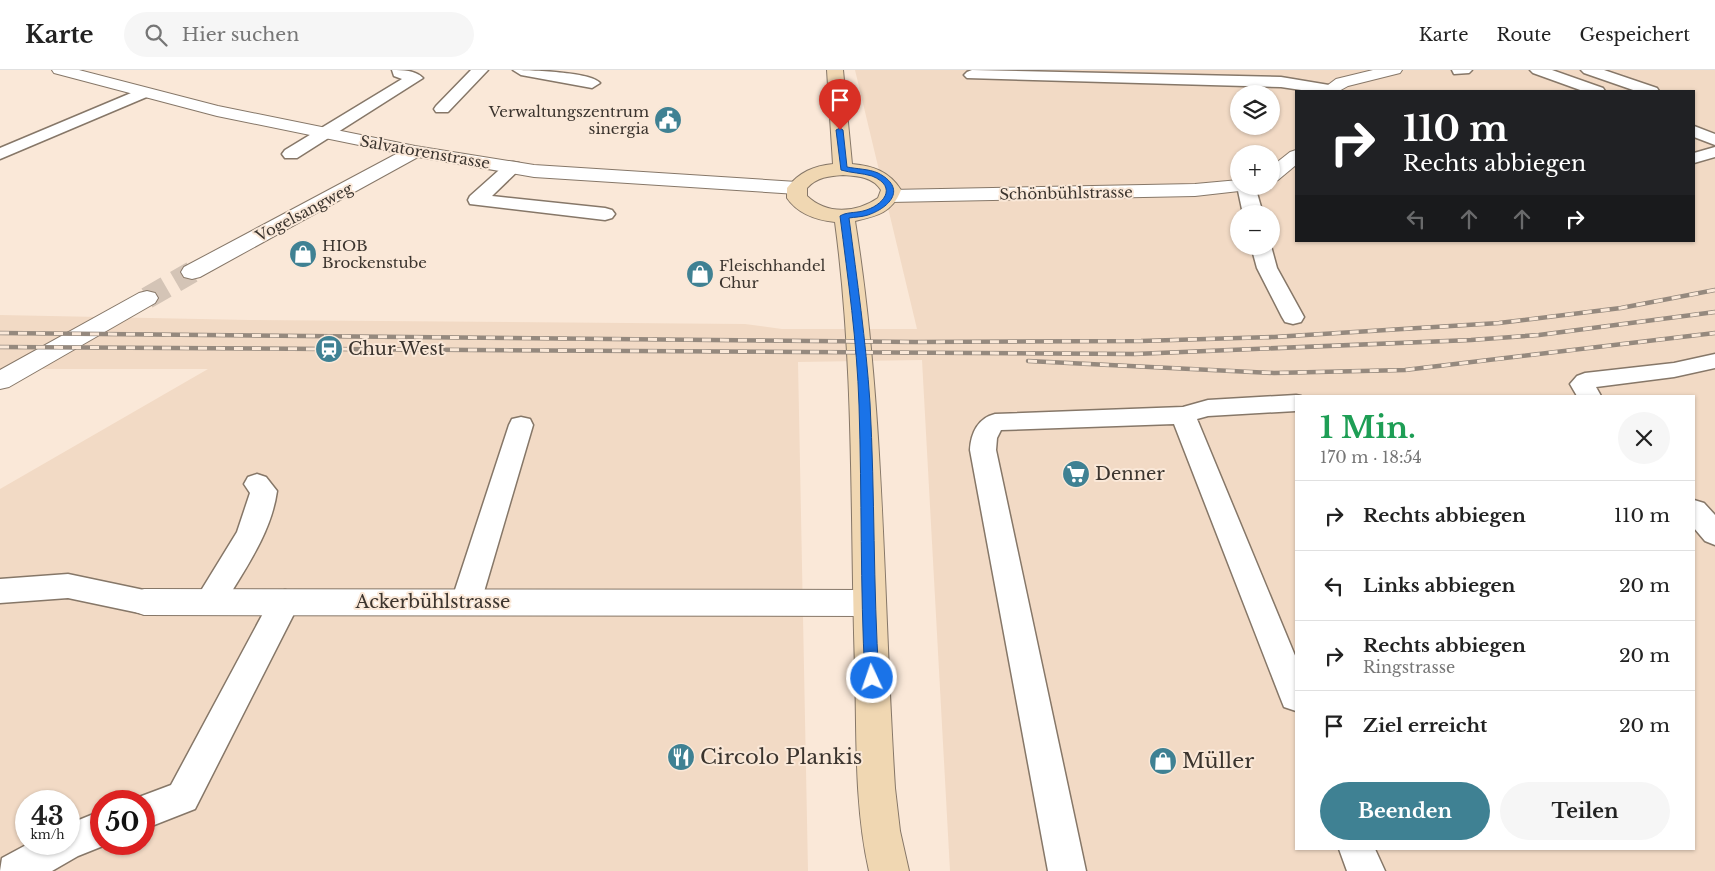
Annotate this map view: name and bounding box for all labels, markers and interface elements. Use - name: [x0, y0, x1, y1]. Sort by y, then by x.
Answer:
- search box: [124, 12, 474, 57]
- text: Karte: [25, 20, 94, 49]
- icon: search: [142, 21, 170, 49]
- text: Hier suchen: [182, 23, 299, 46]
- text: Karte: [1419, 24, 1468, 46]
- text: Route: [1496, 24, 1551, 46]
- text: Gespeichert: [1579, 24, 1690, 46]
- pin: [819, 79, 861, 130]
- map controls: [1230, 85, 1280, 255]
- button: layers: [1230, 85, 1280, 135]
- icon: arrive: [826, 86, 854, 114]
- place label: Verwaltungszentrum sinergia: [488, 102, 650, 138]
- public building icon: Verwaltungszentrum sinergia: [653, 105, 683, 135]
- text: 110 m: [1403, 107, 1508, 150]
- icon: right: [1320, 110, 1385, 175]
- street label: Salvatorenstrasse: [359, 131, 491, 173]
- button: +: [1230, 145, 1280, 195]
- text: Rechts abbiegen: [1403, 150, 1586, 177]
- street label: Vogelsangweg: [251, 178, 357, 246]
- street label: Schönbühlstrasse: [999, 182, 1133, 204]
- button: −: [1230, 205, 1280, 255]
- icon: left: [1402, 205, 1430, 233]
- icon: ahead: [1455, 205, 1483, 233]
- icon: ahead: [1508, 205, 1536, 233]
- icon: right: [1561, 205, 1589, 233]
- place label: HIOB Brockenstube: [322, 236, 427, 272]
- shop icon: HIOB Brockenstube: [288, 239, 318, 269]
- place label: Fleischhandel Chur: [719, 256, 825, 292]
- shop icon: Fleischhandel Chur: [685, 259, 715, 289]
- station icon: Chur West: [314, 334, 344, 364]
- place label: Chur West: [348, 338, 445, 360]
- text: 1 Min.: [1320, 409, 1416, 446]
- button: close: [1618, 412, 1670, 464]
- text: 170 m · 18:54: [1320, 447, 1422, 467]
- supermarket icon: Denner: [1061, 459, 1091, 489]
- place label: Denner: [1095, 463, 1165, 485]
- icon: right: [1320, 502, 1348, 530]
- text: Rechts abbiegen: [1363, 504, 1526, 527]
- text: 110 m: [1614, 504, 1670, 527]
- icon: left: [1320, 572, 1348, 600]
- text: Links abbiegen: [1363, 574, 1515, 597]
- text: 20 m: [1619, 574, 1670, 597]
- street label: Ackerbühlstrasse: [355, 591, 510, 613]
- text: Rechts abbiegen: [1363, 634, 1526, 657]
- icon: right: [1320, 642, 1348, 670]
- text: 20 m: [1619, 644, 1670, 667]
- position arrow: [845, 651, 897, 703]
- text: Ringstrasse: [1363, 657, 1455, 677]
- icon: arrive: [1320, 712, 1348, 740]
- text: Ziel erreicht: [1363, 714, 1487, 737]
- text: 20 m: [1619, 714, 1670, 737]
- restaurant icon: Circolo Plankis: [666, 742, 696, 772]
- place label: Circolo Plankis: [700, 744, 862, 770]
- shop icon: Müller: [1148, 746, 1178, 776]
- place label: Müller: [1182, 748, 1254, 774]
- button: Beenden: [1320, 782, 1490, 840]
- button: Teilen: [1500, 782, 1670, 840]
- speed limit sign: 50: [90, 790, 155, 855]
- text: 43: [31, 801, 64, 832]
- text: km/h: [30, 827, 65, 842]

